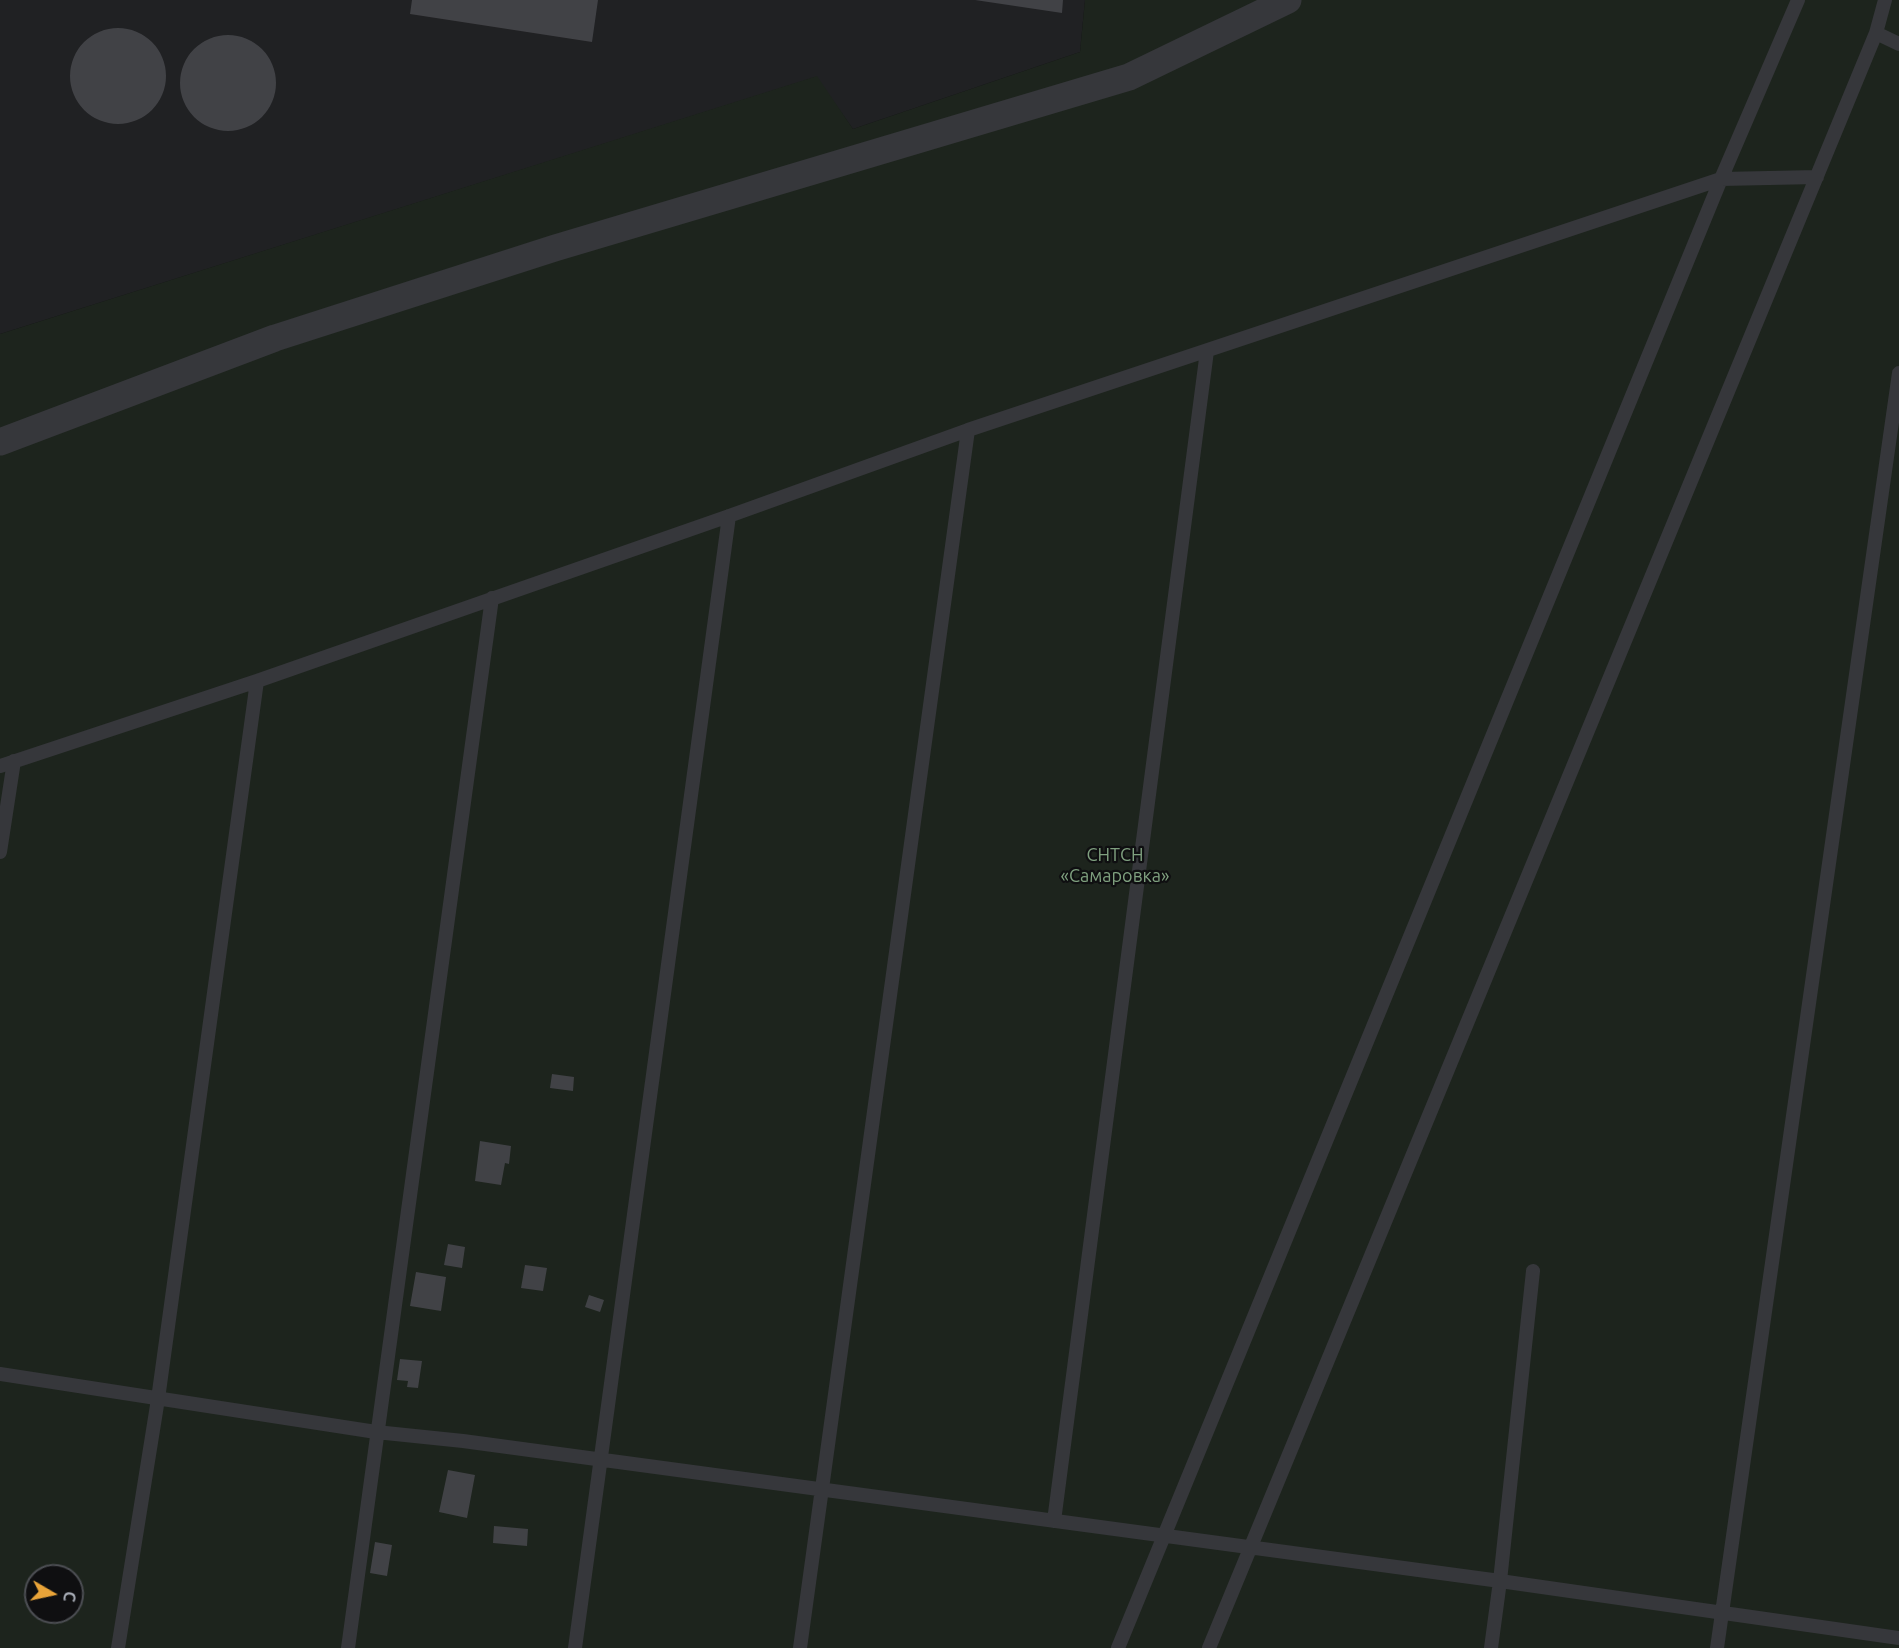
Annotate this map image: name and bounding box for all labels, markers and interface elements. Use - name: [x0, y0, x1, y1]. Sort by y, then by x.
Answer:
- park label: СНТСН «Самаровка»: [1060, 844, 1170, 886]
- north arrow: [24, 1564, 84, 1624]
- text: С: [60, 1590, 79, 1603]

